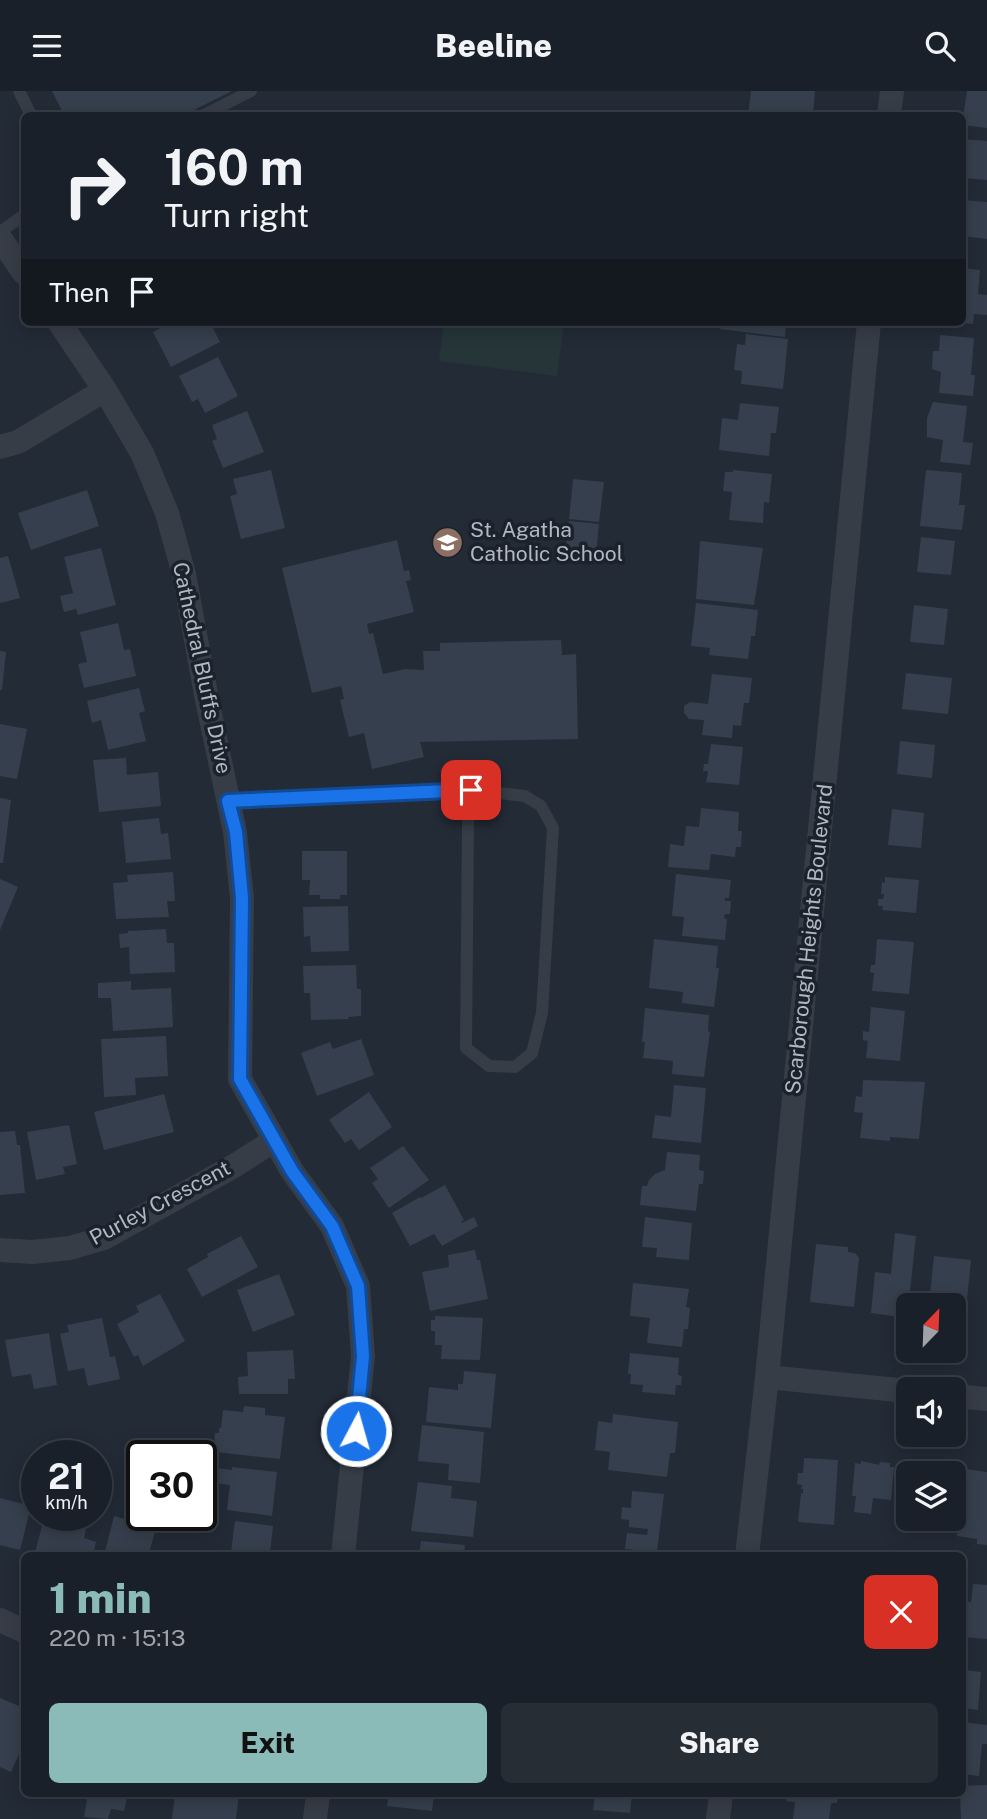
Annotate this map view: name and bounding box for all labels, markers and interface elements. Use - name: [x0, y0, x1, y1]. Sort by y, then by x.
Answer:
- icon: menu: [28, 27, 66, 65]
- text: Beeline: [435, 27, 552, 64]
- icon: search: [921, 27, 959, 65]
- text: 160 m: [164, 138, 304, 196]
- icon: right: [49, 140, 140, 231]
- text: Turn right: [164, 197, 309, 234]
- icon: arrive: [123, 273, 161, 311]
- text: Then: [49, 277, 109, 308]
- place label: St. Agatha Catholic School: [470, 517, 623, 566]
- school or university icon: St. Agatha Catholic School: [430, 525, 464, 559]
- street label: Cathedral Bluffs Drive: [168, 560, 237, 776]
- pin: [441, 760, 501, 820]
- icon: arrive: [452, 771, 490, 809]
- street label: Scarborough Heights Boulevard: [780, 783, 837, 1095]
- street label: Purley Crescent: [85, 1155, 234, 1250]
- north arrow: [896, 1293, 966, 1363]
- map controls: [896, 1293, 966, 1531]
- button: sound: [896, 1377, 966, 1447]
- position arrow: [319, 1394, 393, 1468]
- speed limit sign: 30: [126, 1440, 217, 1531]
- text: 21: [48, 1456, 85, 1497]
- button: layers: [896, 1461, 966, 1531]
- text: km/h: [45, 1492, 88, 1513]
- text: 1 min: [49, 1573, 152, 1622]
- button: close: [864, 1575, 938, 1649]
- text: 220 m · 15:13: [49, 1624, 185, 1651]
- button: Exit: [49, 1703, 487, 1783]
- button: Share: [501, 1703, 938, 1783]

